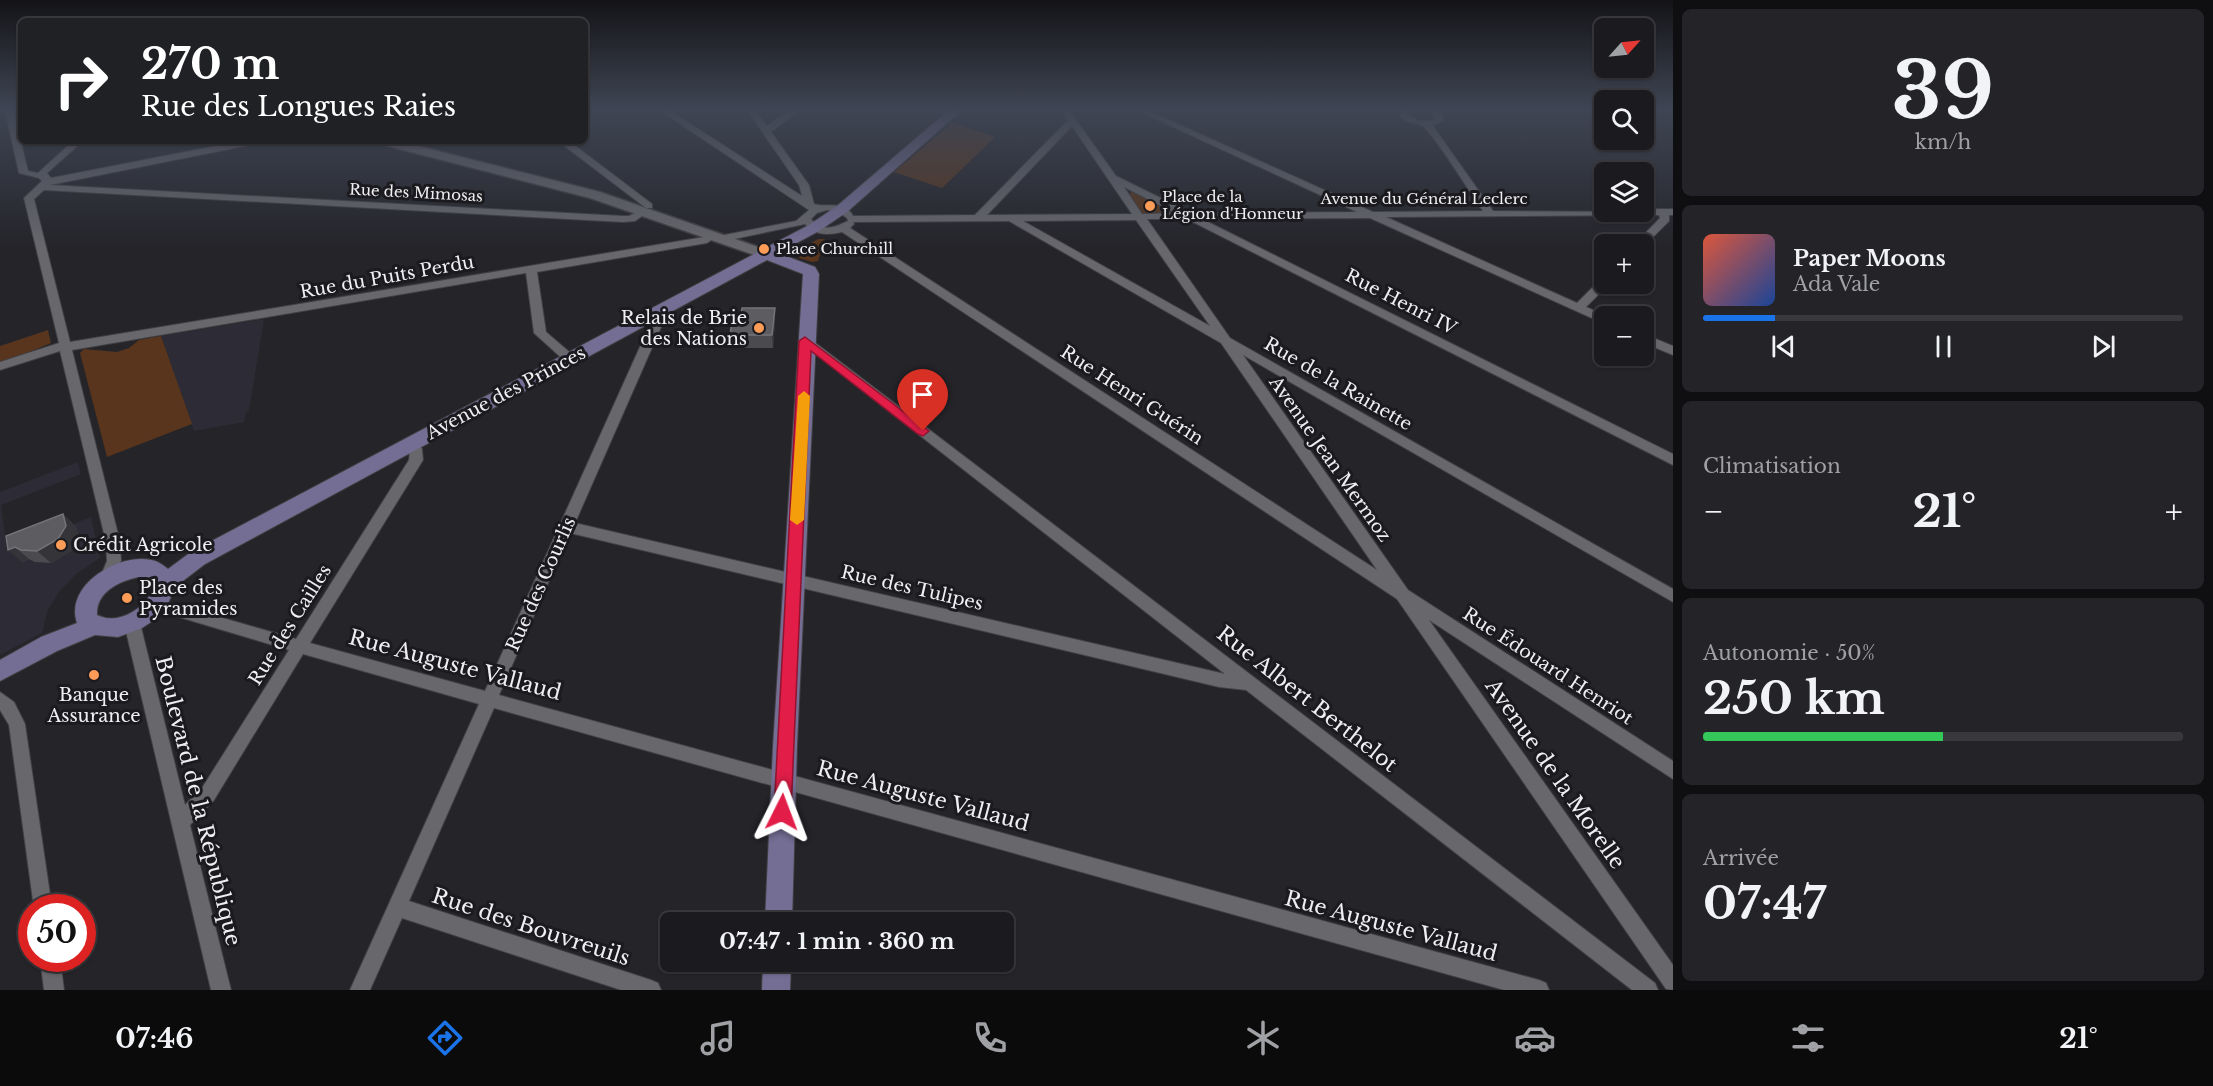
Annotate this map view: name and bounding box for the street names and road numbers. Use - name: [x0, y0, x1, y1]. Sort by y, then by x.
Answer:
- street label: Rue des Mimosas: [349, 180, 484, 206]
- street label: Avenue du Général Leclerc: [1319, 189, 1528, 208]
- street label: Rue du Puits Perdu: [298, 251, 476, 303]
- street label: Rue Henri IV: [1342, 264, 1461, 340]
- street label: Rue de la Rainette: [1260, 333, 1416, 435]
- street label: Rue Henri Guérin: [1057, 341, 1207, 449]
- street label: Avenue des Princes: [422, 342, 589, 445]
- street label: Avenue Jean Mermoz: [1264, 371, 1396, 546]
- street label: Rue des Courlis: [502, 514, 580, 654]
- street label: Rue des Cailles: [244, 561, 336, 689]
- street label: Rue des Tulipes: [839, 561, 985, 615]
- street label: Rue Édouard Henriot: [1459, 602, 1638, 729]
- street label: Rue Albert Berthelot: [1212, 621, 1402, 778]
- street label: Rue Auguste Vallaud: [346, 624, 564, 706]
- street label: Boulevard de la République: [149, 654, 247, 948]
- street label: Avenue de la Morelle: [1479, 673, 1630, 874]
- street label: Rue Auguste Vallaud: [814, 755, 1032, 837]
- street label: Rue des Bouvreuils: [429, 883, 633, 971]
- street label: Rue Auguste Vallaud: [1282, 885, 1500, 967]

